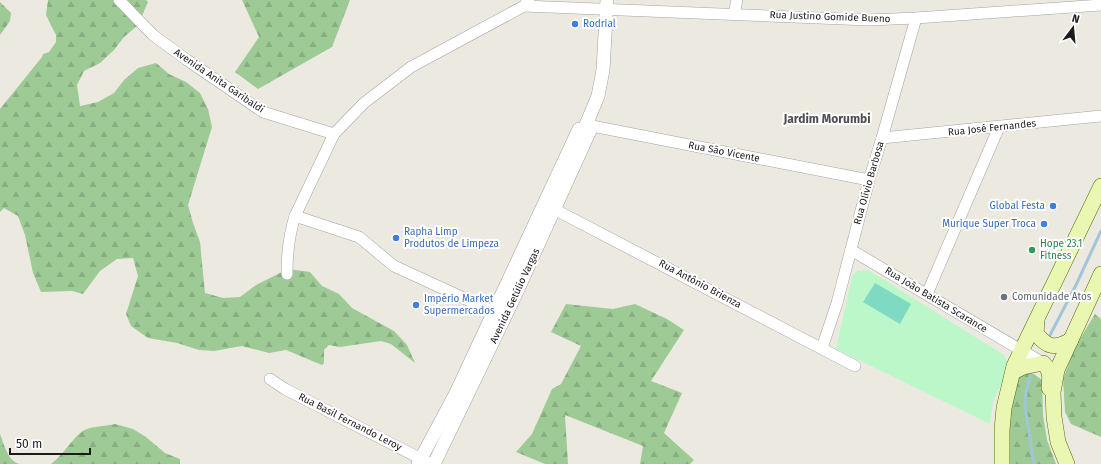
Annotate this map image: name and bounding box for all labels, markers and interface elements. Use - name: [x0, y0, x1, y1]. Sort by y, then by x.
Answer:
- north arrow: [1053, 8, 1093, 48]
- street label: Rua Justino Gomide Bueno: [769, 9, 891, 25]
- text: N: [1070, 12, 1081, 26]
- place label: Rodrial: [583, 18, 616, 30]
- marker: Rodrial: [570, 19, 580, 29]
- street label: Avenida Anita Garibaldi: [172, 46, 267, 116]
- district label: Jardim Morumbi: [782, 112, 871, 126]
- street label: Rua José Fernandes: [947, 117, 1037, 139]
- street label: Rua São Vicente: [687, 139, 761, 165]
- street label: Rua Olívio Barbosa: [850, 140, 887, 226]
- place label: Global Festa: [990, 200, 1045, 212]
- marker: Global Festa: [1048, 201, 1058, 211]
- place label: Murique Super Troca: [942, 218, 1036, 230]
- marker: Murique Super Troca: [1039, 219, 1049, 229]
- place label: Rapha Limp Produtos de Limpeza: [404, 226, 499, 250]
- marker: Rapha Limp Produtos de Limpeza: [391, 233, 401, 243]
- place label: Hope 23.1 Fitness: [1040, 238, 1082, 262]
- marker: Hope 23.1 Fitness: [1027, 245, 1037, 255]
- street label: Avenida Getúlio Vargas: [487, 246, 542, 345]
- street label: Rua Antônio Brienza: [657, 257, 743, 311]
- street label: Rua João Batista Scarance: [883, 265, 989, 335]
- place label: Comunidade Atos: [1012, 291, 1092, 303]
- marker: Comunidade Atos: [999, 292, 1009, 302]
- place label: Império Market Supermercados: [424, 293, 495, 317]
- marker: Império Market Supermercados: [411, 300, 421, 310]
- street label: Rua Basil Fernando Leroy: [296, 391, 404, 453]
- scale bar: [10, 430, 90, 456]
- text: 50 m: [16, 437, 42, 451]

